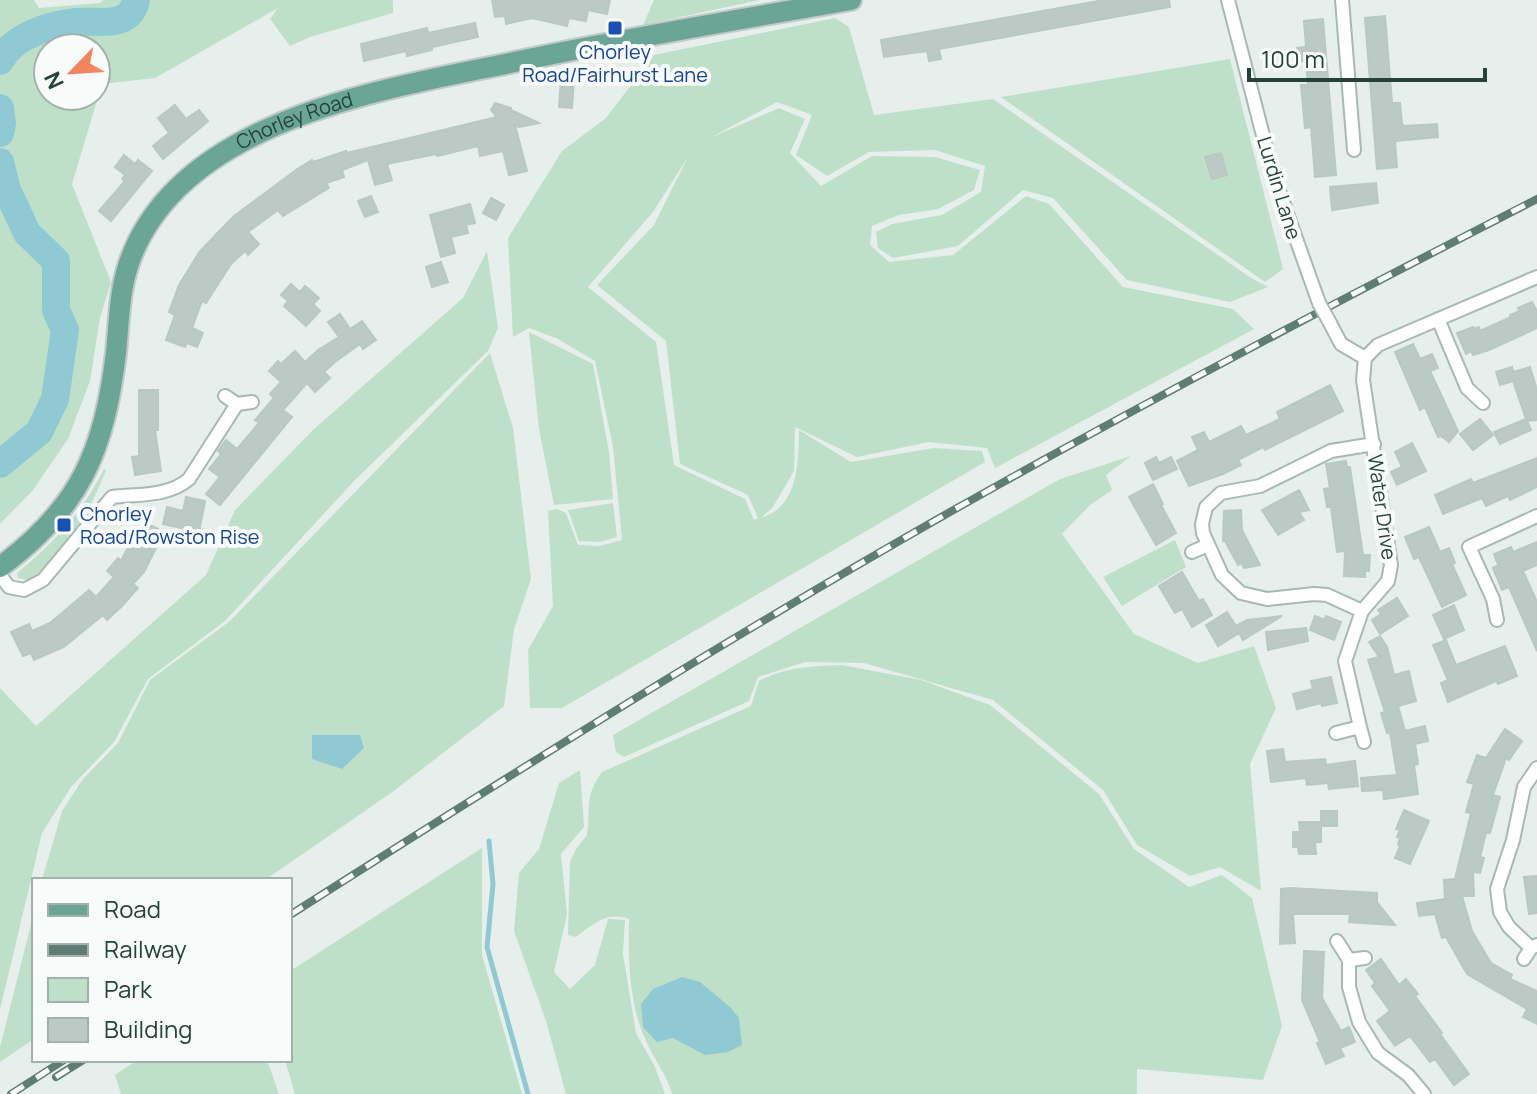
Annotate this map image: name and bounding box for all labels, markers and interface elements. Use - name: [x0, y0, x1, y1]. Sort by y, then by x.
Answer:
- marker: Chorley Road/Fairhurst Lane: [606, 19, 624, 37]
- north arrow: [32, 32, 112, 112]
- scale bar: [1249, 32, 1485, 82]
- place label: Chorley Road/Fairhurst Lane: [522, 38, 708, 88]
- text: 100 m: [1261, 42, 1325, 75]
- text: N: [37, 67, 71, 94]
- street label: Chorley Road: [231, 85, 356, 155]
- street label: Lurdin Lane: [1251, 133, 1308, 243]
- street label: Water Drive: [1362, 452, 1403, 561]
- place label: Chorley Road/Rowston Rise: [80, 500, 259, 550]
- marker: Chorley Road/Rowston Rise: [55, 516, 73, 534]
- legend: [32, 878, 292, 1062]
- text: Road: [104, 892, 161, 925]
- text: Railway: [104, 932, 187, 965]
- text: Park: [104, 972, 153, 1005]
- text: Building: [104, 1012, 192, 1045]

